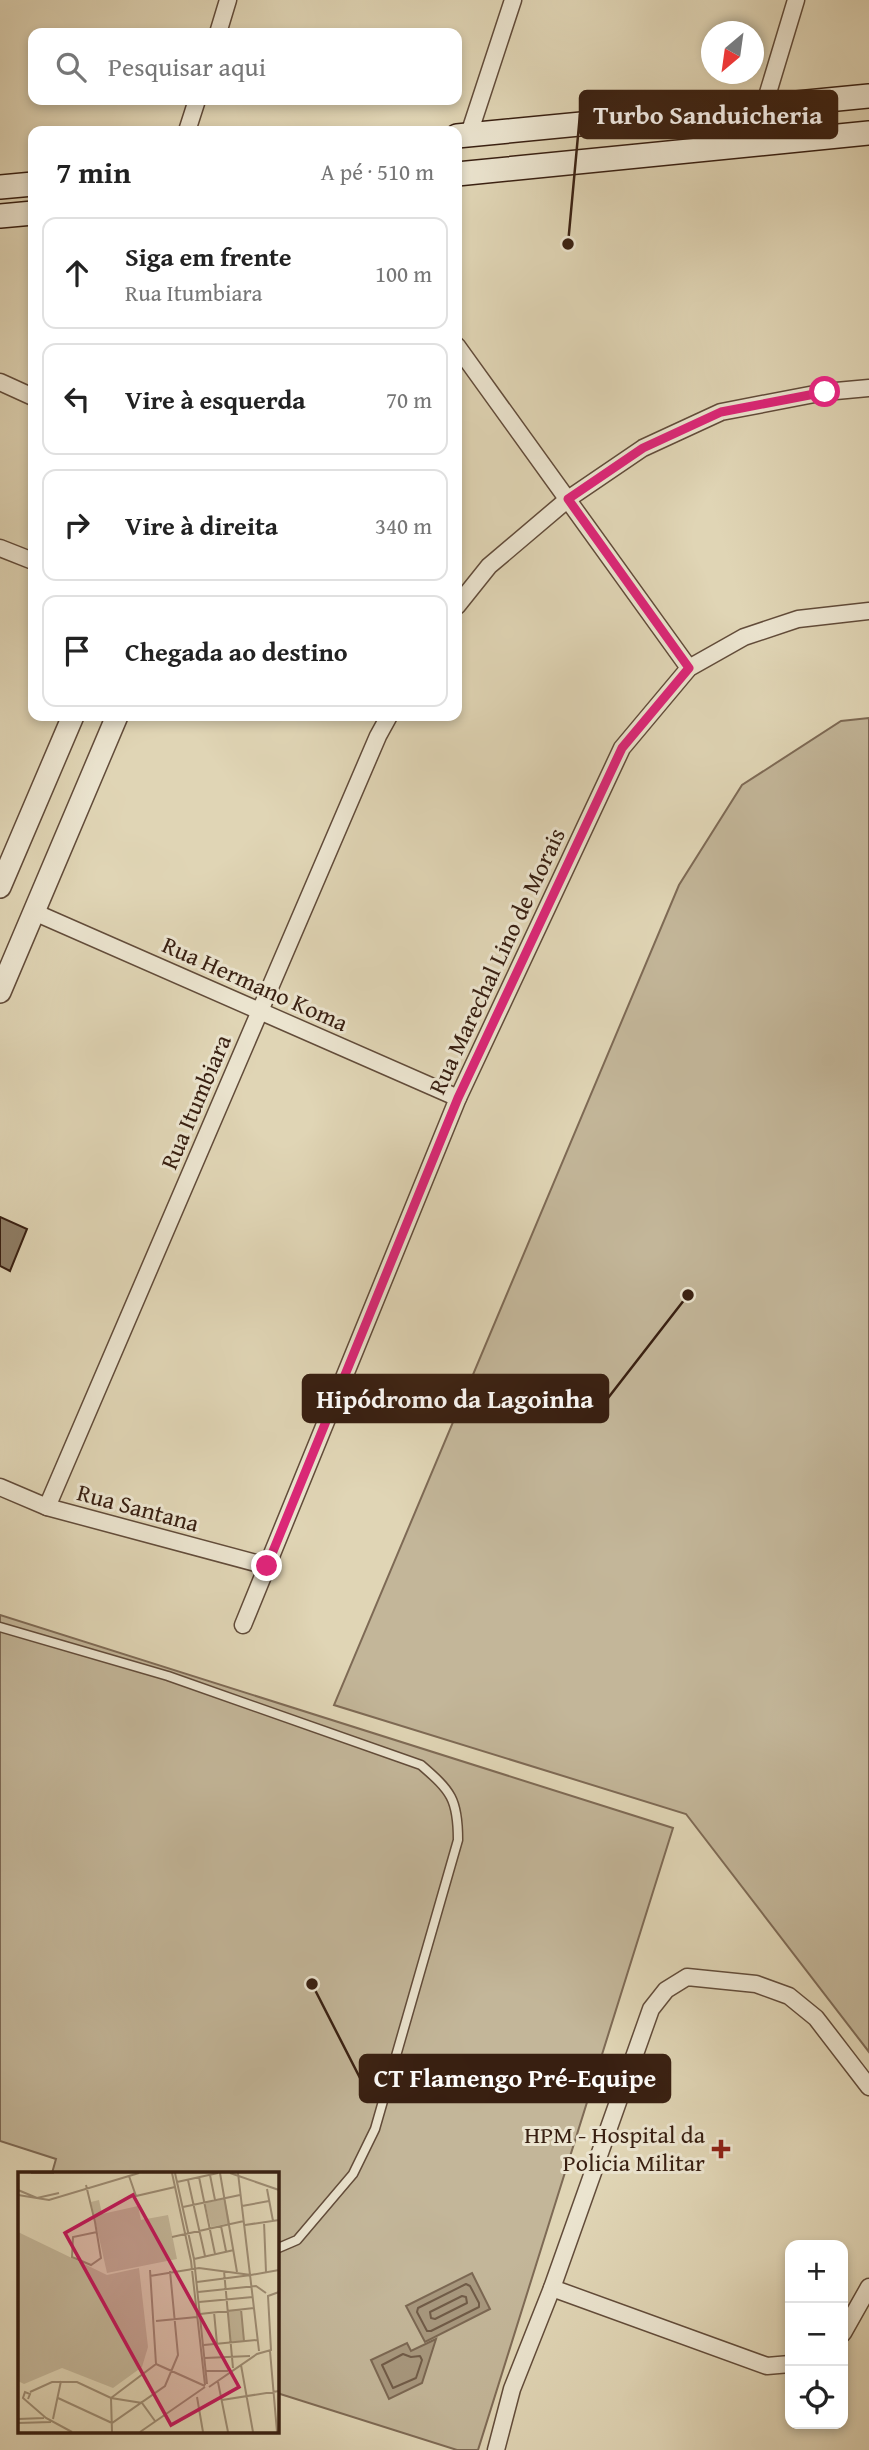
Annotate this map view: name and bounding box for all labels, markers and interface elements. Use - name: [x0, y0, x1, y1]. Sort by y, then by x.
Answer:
- north arrow: [701, 21, 764, 84]
- search box: [28, 28, 462, 105]
- text: Pesquisar aqui: [108, 47, 266, 86]
- icon: search: [52, 48, 90, 86]
- callout: Turbo Sanduicheria: [580, 91, 837, 138]
- text: Turbo Sanduicheria: [593, 95, 823, 134]
- text: 7 min: [56, 150, 131, 194]
- text: A pé · 510 m: [321, 155, 434, 188]
- text: Siga em frente: [125, 237, 292, 276]
- icon: ahead: [58, 254, 96, 292]
- text: 100 m: [375, 257, 432, 290]
- text: Rua Itumbiara: [125, 276, 262, 309]
- route start: [809, 376, 840, 407]
- icon: left: [58, 380, 96, 418]
- text: Vire à esquerda: [125, 380, 306, 419]
- text: 70 m: [386, 383, 432, 416]
- icon: right: [58, 506, 96, 544]
- text: Vire à direita: [125, 506, 278, 545]
- text: 340 m: [375, 509, 432, 542]
- icon: arrive: [58, 632, 96, 670]
- text: Chegada ao destino: [125, 632, 348, 671]
- street label: Rua Marechal Lino de Morais: [419, 822, 574, 1100]
- street label: Rua Hermano Koma: [157, 927, 354, 1040]
- street label: Rua Itumbiara: [151, 1028, 240, 1175]
- callout: Hipódromo da Lagoinha: [303, 1375, 608, 1422]
- text: Hipódromo da Lagoinha: [316, 1379, 594, 1418]
- street label: Rua Santana: [73, 1474, 203, 1541]
- route end: [251, 1550, 282, 1581]
- callout: CT Flamengo Pré-Equipe: [360, 2055, 670, 2102]
- text: CT Flamengo Pré-Equipe: [374, 2058, 656, 2097]
- place label: HPM - Hospital da Policia Militar: [524, 2117, 706, 2180]
- marker: HPM - Hospital da Policia Militar: [711, 2139, 731, 2159]
- inset map: [18, 2172, 278, 2432]
- map controls: [785, 2240, 848, 2429]
- button: +: [785, 2240, 848, 2303]
- button: −: [785, 2303, 848, 2366]
- button: locate: [785, 2366, 848, 2429]

